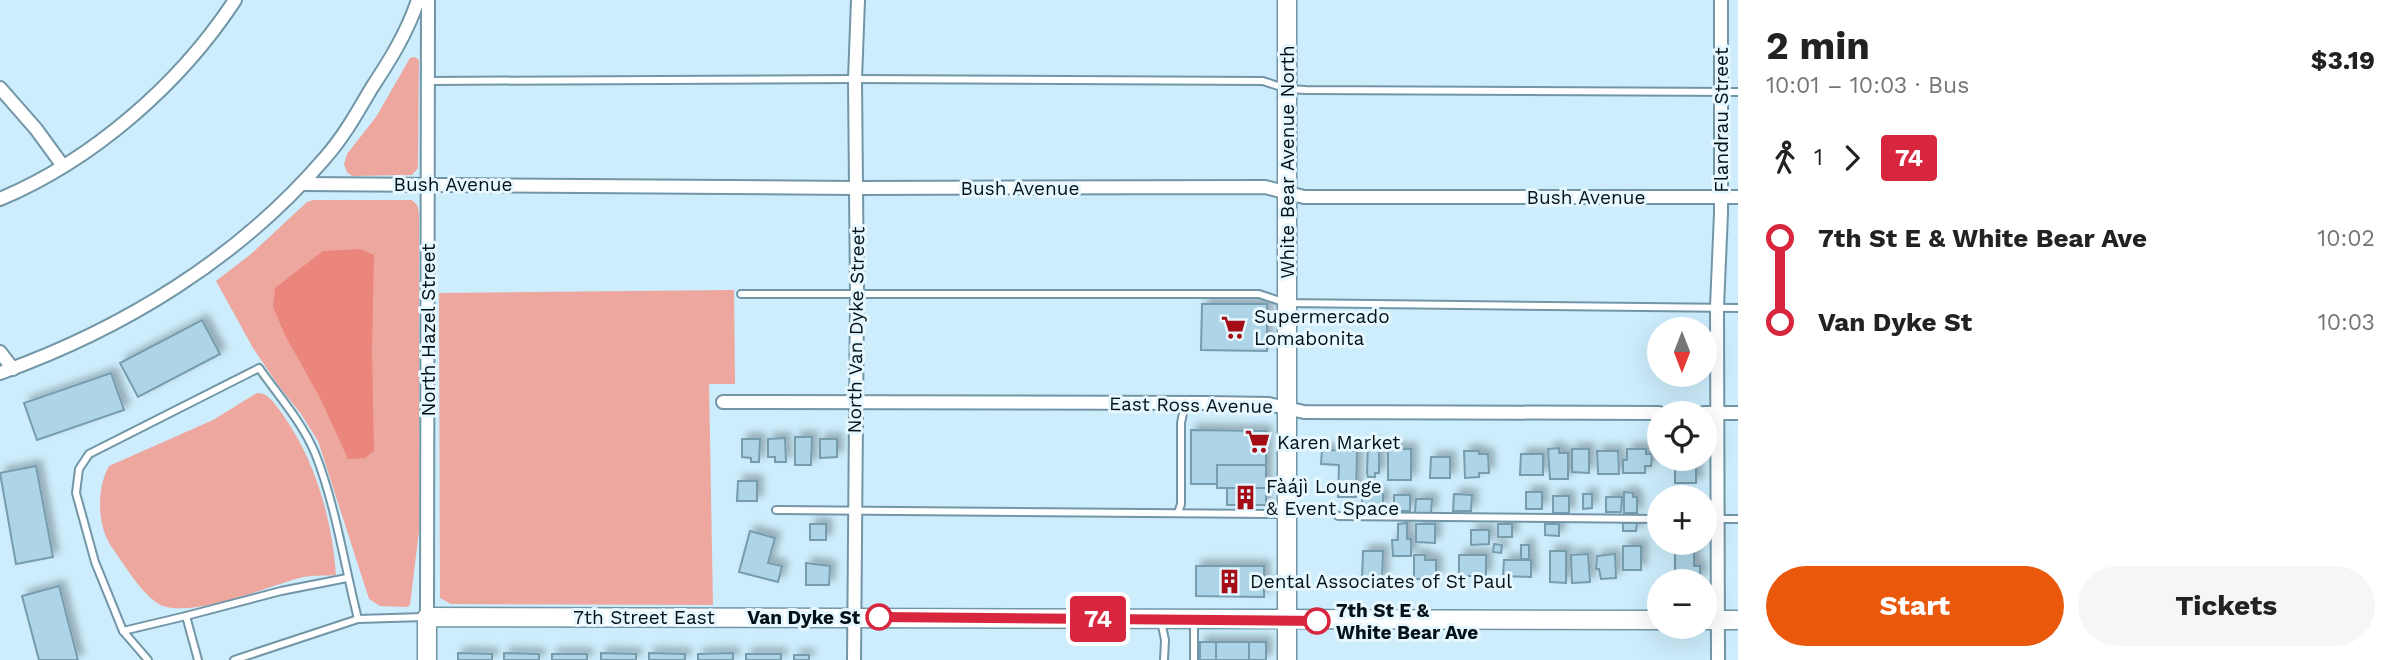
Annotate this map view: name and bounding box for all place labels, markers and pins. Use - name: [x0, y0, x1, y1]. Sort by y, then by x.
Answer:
- place label: Supermercado Lomabonita: [1254, 305, 1390, 350]
- supermarket icon: Supermercado Lomabonita: [1220, 313, 1248, 341]
- supermarket icon: Karen Market: [1243, 428, 1271, 456]
- place label: Karen Market: [1277, 431, 1400, 454]
- place label: Fàájì Lounge & Event Space: [1266, 475, 1399, 520]
- building icon: Fàájì Lounge & Event Space: [1232, 483, 1260, 511]
- building icon: Dental Associates of St Paul: [1216, 567, 1244, 595]
- place label: Dental Associates of St Paul: [1250, 570, 1512, 593]
- place label: 7th St E & White Bear Ave: [1336, 599, 1478, 644]
- marker: Van Dyke St: [866, 604, 892, 630]
- place label: Van Dyke St: [747, 606, 861, 629]
- marker: 7th St E & White Bear Ave: [1304, 608, 1330, 634]

